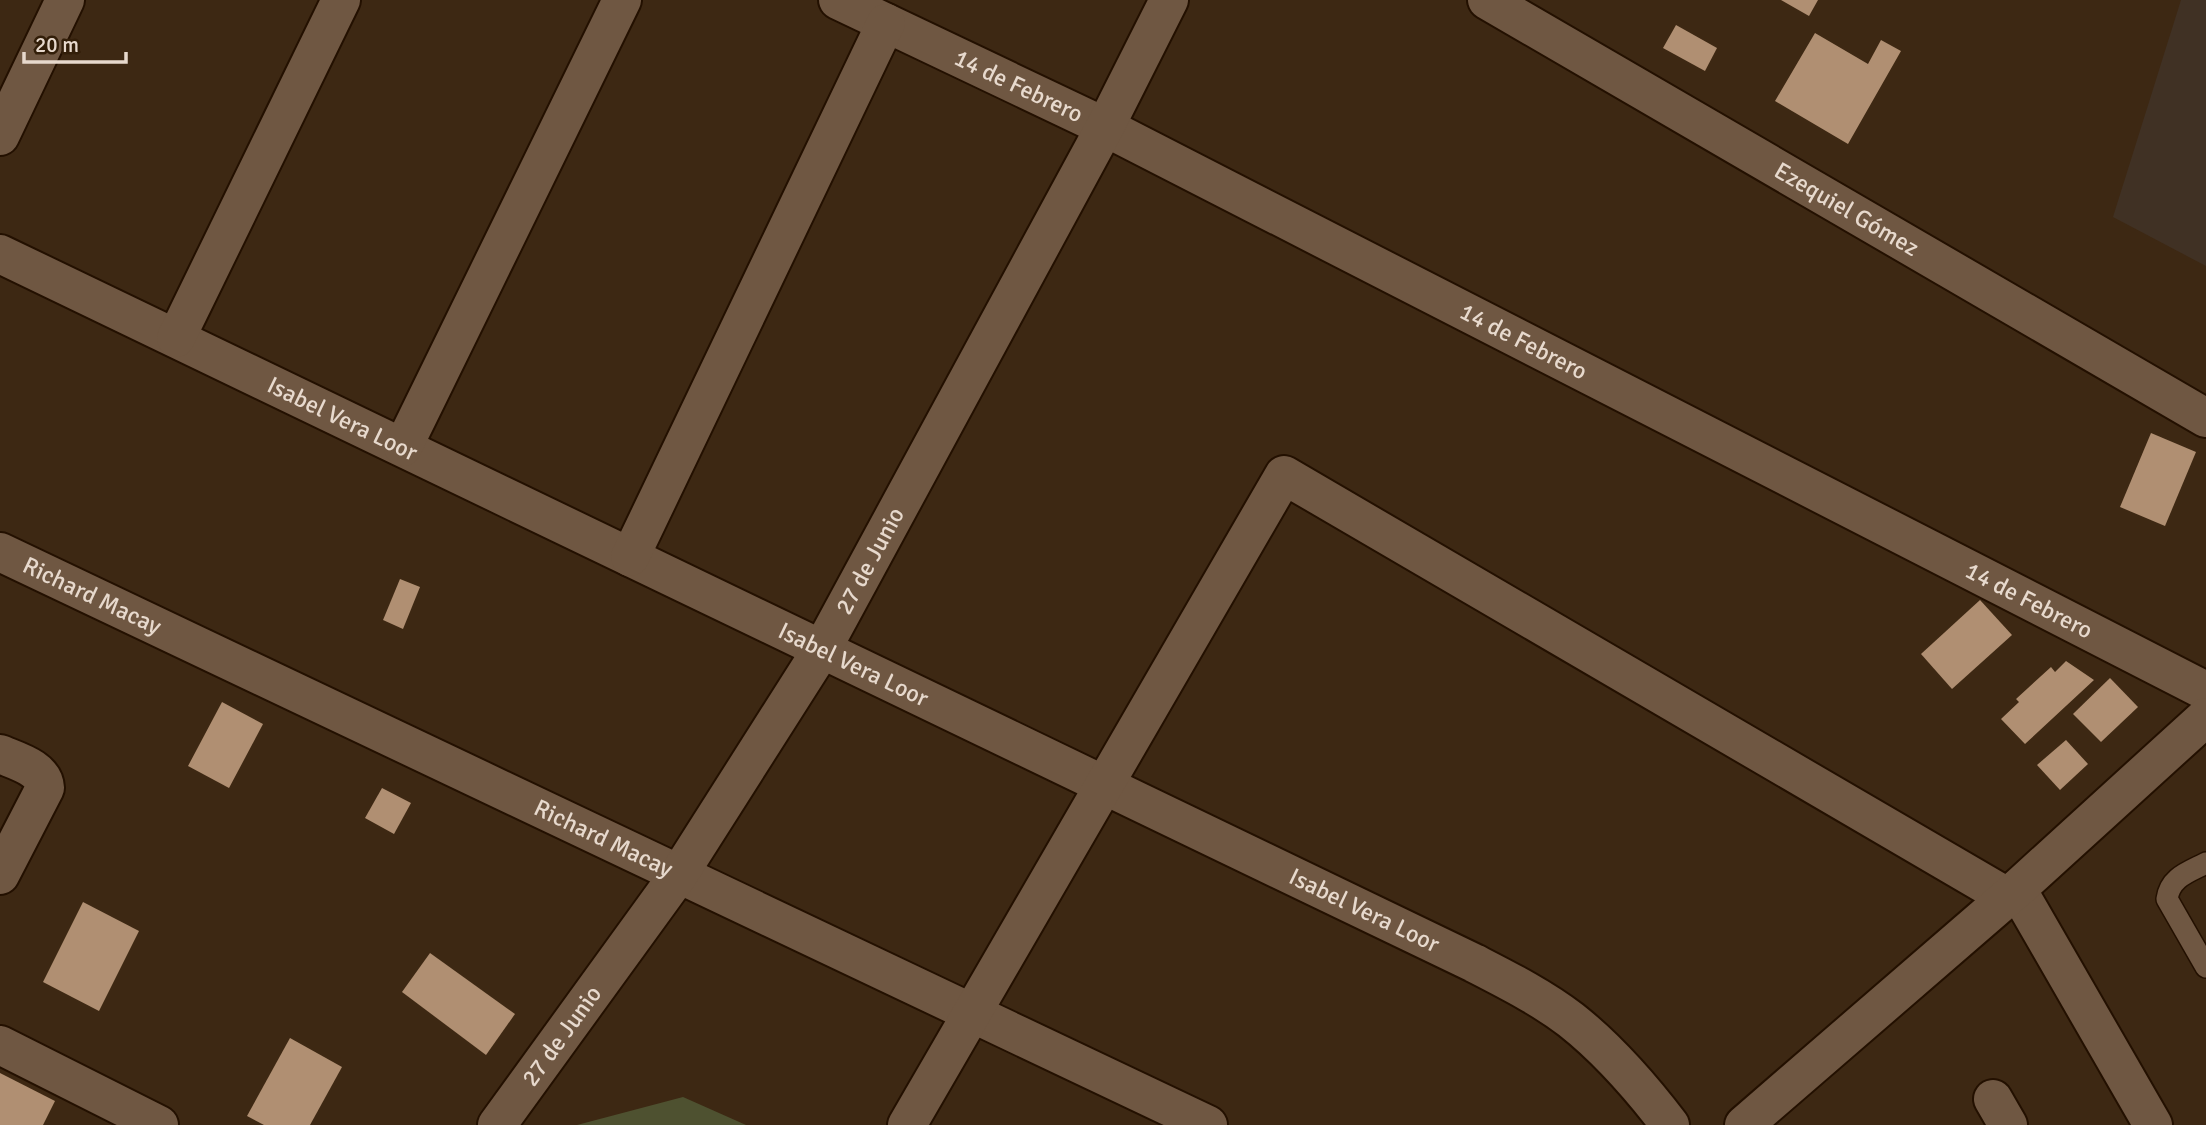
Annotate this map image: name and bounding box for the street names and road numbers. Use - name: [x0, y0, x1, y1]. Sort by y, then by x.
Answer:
- street label: 14 de Febrero: [949, 42, 1088, 129]
- street label: Ezequiel Gómez: [1769, 155, 1924, 263]
- street label: 14 de Febrero: [1455, 296, 1592, 386]
- street label: Isabel Vera Loor: [262, 370, 423, 468]
- street label: 27 de Junio: [829, 502, 911, 619]
- street label: Richard Macay: [18, 550, 166, 641]
- street label: 14 de Febrero: [1960, 555, 2098, 645]
- street label: Isabel Vera Loor: [773, 616, 934, 713]
- street label: Richard Macay: [529, 793, 678, 884]
- street label: Isabel Vera Loor: [1284, 861, 1445, 959]
- street label: 27 de Junio: [515, 980, 608, 1092]

